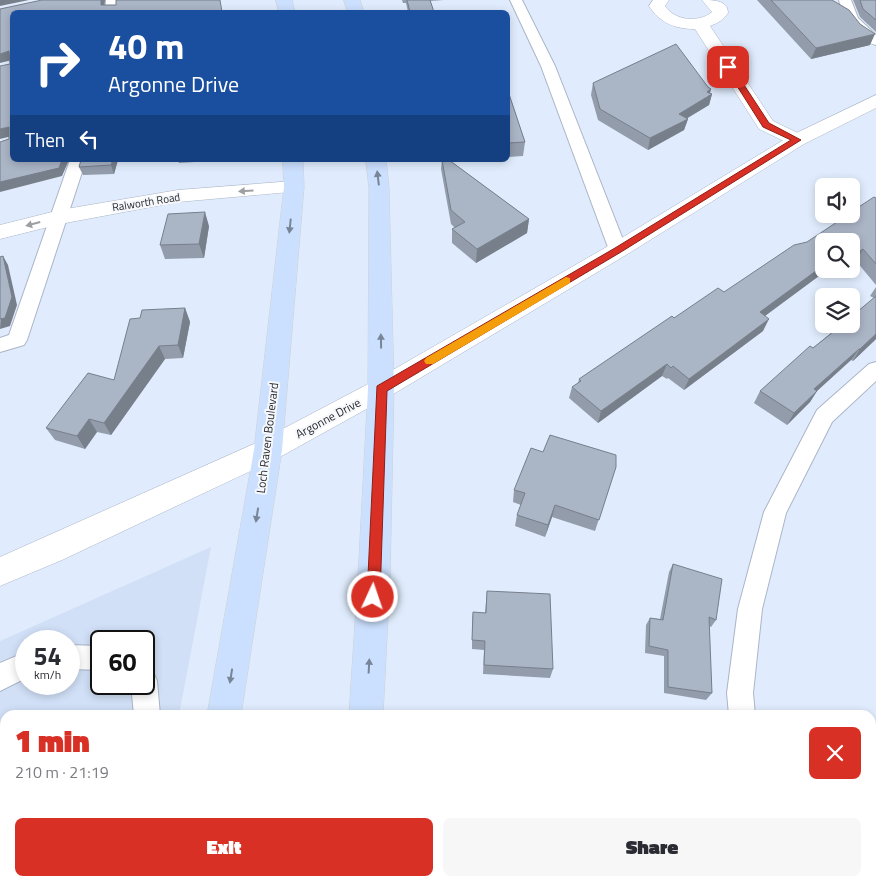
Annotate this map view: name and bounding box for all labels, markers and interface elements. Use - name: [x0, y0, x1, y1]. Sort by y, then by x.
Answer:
- text: 40 m: [108, 19, 184, 73]
- icon: right: [25, 30, 90, 95]
- pin: [707, 46, 749, 88]
- icon: arrive: [714, 53, 742, 81]
- text: Argonne Drive: [108, 67, 239, 101]
- text: Then: [25, 125, 65, 154]
- icon: left: [75, 125, 103, 153]
- one-way arrow: [374, 170, 382, 186]
- map controls: [815, 178, 860, 333]
- button: sound: [815, 178, 860, 223]
- one-way arrow: [237, 187, 253, 195]
- street label: Ralworth Road: [111, 189, 181, 215]
- one-way arrow: [286, 218, 294, 234]
- one-way arrow: [26, 220, 41, 228]
- button: search: [815, 233, 860, 278]
- button: layers: [815, 288, 860, 333]
- one-way arrow: [377, 332, 385, 348]
- street label: Loch Raven Boulevard: [251, 382, 283, 494]
- street label: Argonne Drive: [292, 393, 364, 443]
- one-way arrow: [253, 508, 261, 524]
- position arrow: [346, 570, 398, 622]
- speed limit sign: 60: [90, 630, 155, 695]
- text: 54: [33, 637, 62, 675]
- one-way arrow: [366, 658, 374, 674]
- text: km/h: [34, 665, 61, 684]
- one-way arrow: [226, 668, 234, 684]
- text: 1 min: [15, 718, 90, 764]
- button: close: [809, 727, 861, 779]
- text: 210 m · 21:19: [15, 760, 109, 784]
- button: Exit: [15, 818, 433, 876]
- button: Share: [443, 818, 861, 876]

